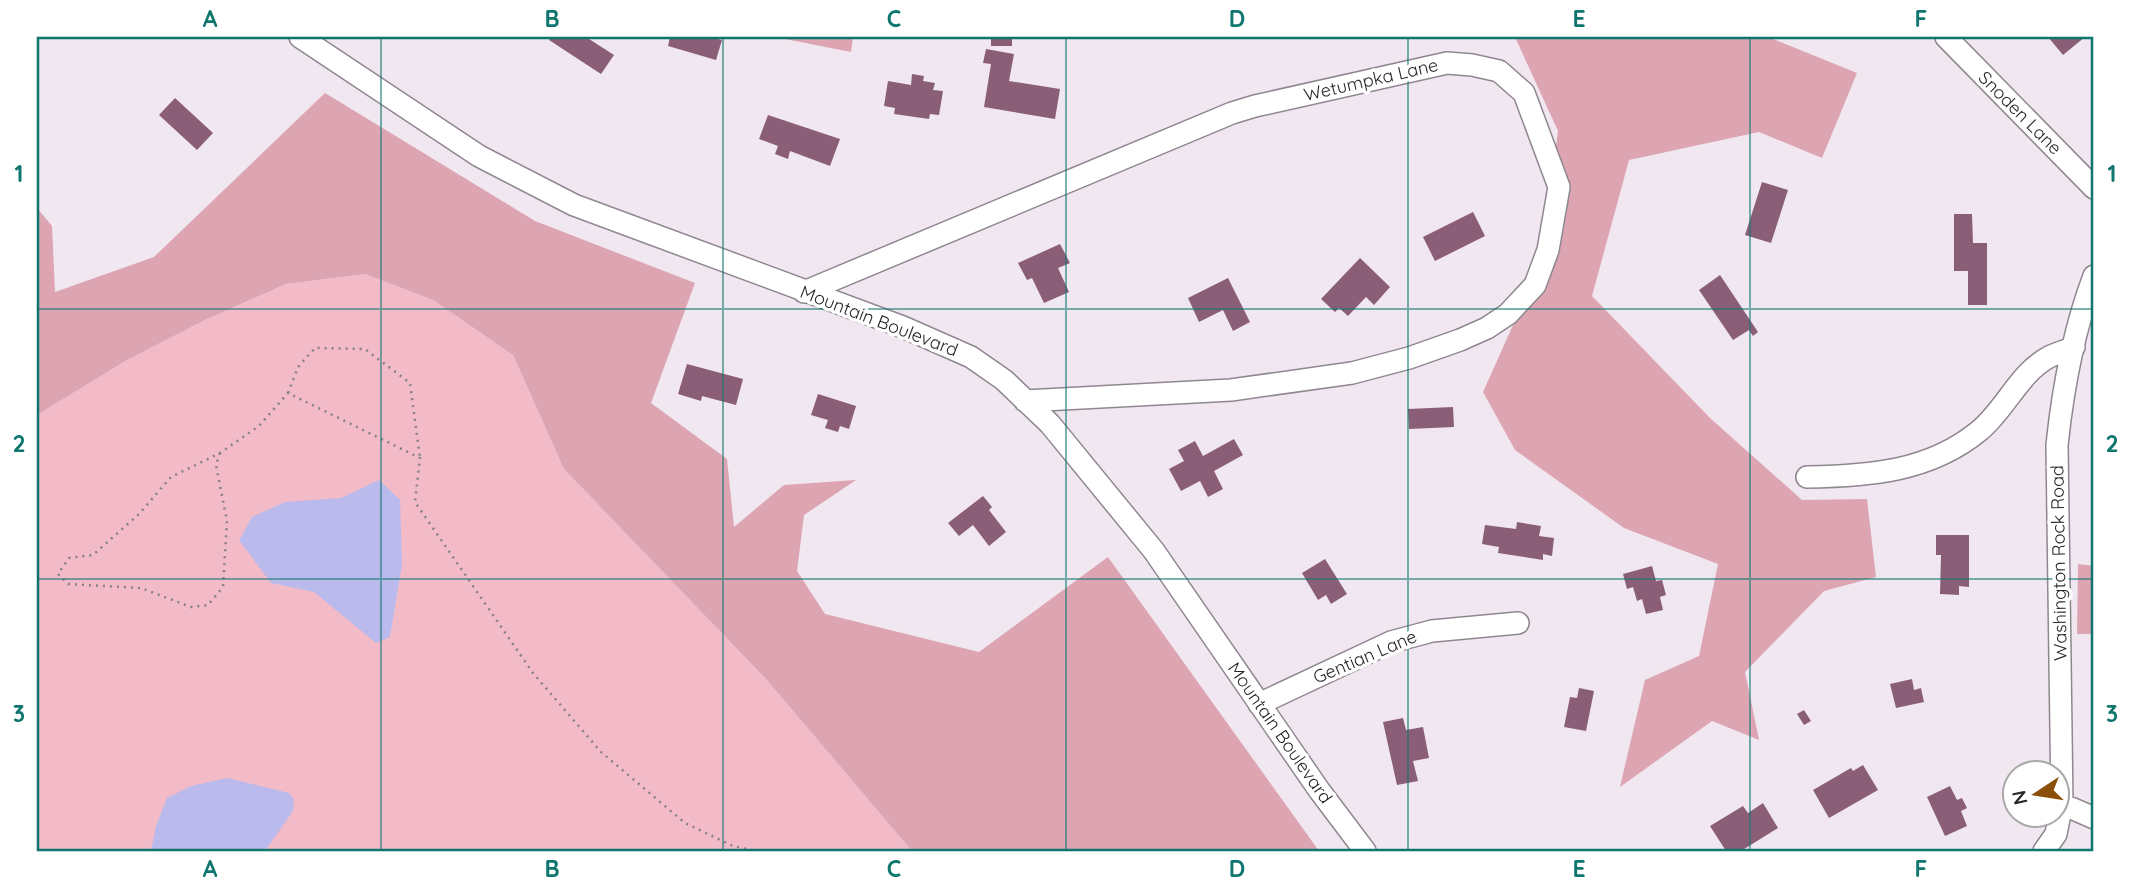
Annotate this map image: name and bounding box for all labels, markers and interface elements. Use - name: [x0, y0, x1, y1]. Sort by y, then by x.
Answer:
- text: A: [203, 4, 218, 33]
- text: B: [544, 4, 560, 33]
- text: C: [887, 4, 901, 33]
- text: D: [1229, 4, 1245, 33]
- text: E: [1572, 4, 1586, 33]
- text: F: [1915, 4, 1927, 33]
- street label: Wetumpka Lane: [1301, 53, 1440, 106]
- street label: Snoden Lane: [1974, 66, 2067, 159]
- text: 1: [15, 159, 23, 188]
- text: 1: [2108, 159, 2116, 188]
- street label: Mountain Boulevard: [797, 280, 961, 361]
- text: 2: [12, 429, 26, 458]
- text: 2: [2105, 429, 2119, 458]
- street label: Washington Rock Road: [2045, 465, 2072, 661]
- street label: Gentian Lane: [1310, 624, 1420, 689]
- street label: Mountain Boulevard: [1223, 658, 1338, 808]
- text: 3: [13, 699, 25, 728]
- text: 3: [2106, 699, 2118, 728]
- north arrow: [2002, 758, 2072, 828]
- text: N: [2006, 788, 2033, 807]
- text: A: [203, 854, 218, 883]
- text: B: [544, 854, 560, 883]
- text: C: [887, 854, 901, 883]
- text: D: [1229, 854, 1245, 883]
- text: E: [1572, 854, 1586, 883]
- text: F: [1915, 854, 1927, 883]

